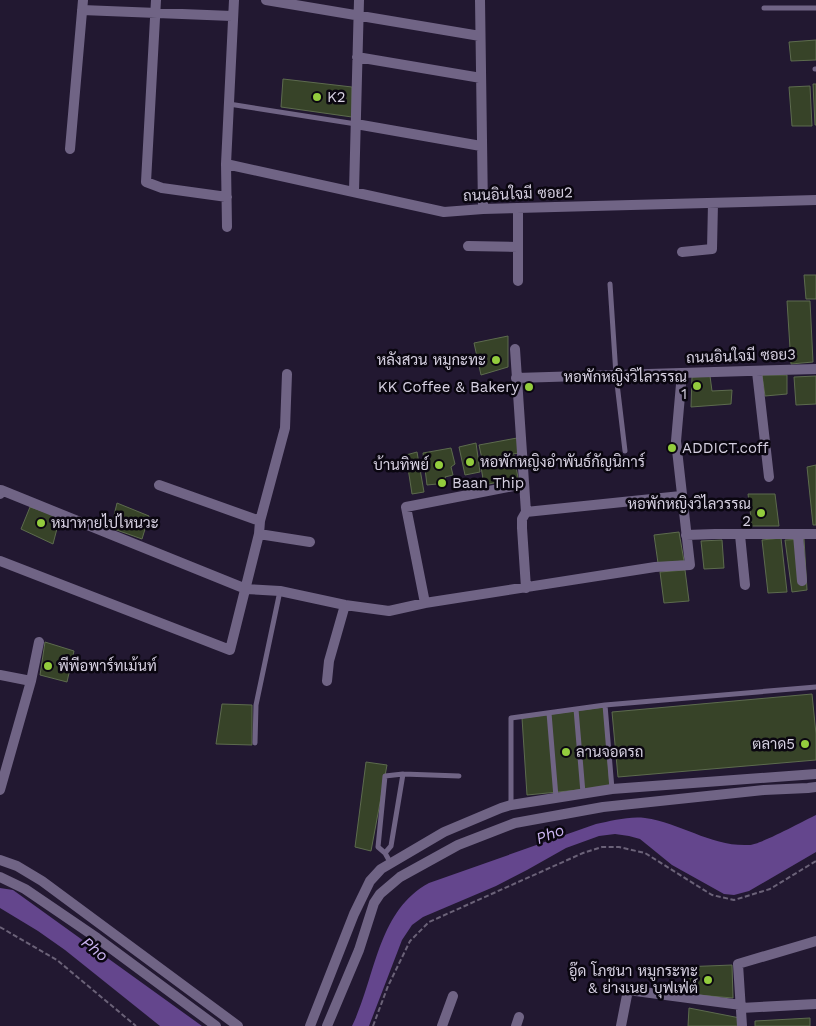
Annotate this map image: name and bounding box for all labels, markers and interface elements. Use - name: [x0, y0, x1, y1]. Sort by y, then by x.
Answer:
- place label: K2: [327, 88, 346, 106]
- marker: K2: [311, 91, 323, 103]
- street label: ถนนอินใจมี ซอย2: [463, 182, 573, 205]
- street label: ถนนอินใจมี ซอย3: [686, 344, 796, 367]
- place label: หลังสวน หมูกะทะ: [377, 351, 486, 370]
- marker: หลังสวน หมูกะทะ: [490, 354, 502, 366]
- place label: หอพักหญิงวิไลวรรณ 1: [564, 367, 687, 403]
- place label: KK Coffee & Bakery: [378, 378, 519, 396]
- marker: หอพักหญิงวิไลวรรณ 1: [691, 380, 703, 392]
- marker: KK Coffee & Bakery: [523, 381, 535, 393]
- place label: ADDICT.coff: [682, 439, 769, 457]
- marker: ADDICT.coff: [666, 442, 678, 454]
- place label: หอพักหญิงอำพันธ์กัญนิการ์: [480, 452, 645, 471]
- place label: บ้านทิพย์: [373, 455, 429, 474]
- marker: หอพักหญิงอำพันธ์กัญนิการ์: [464, 456, 476, 468]
- marker: บ้านทิพย์: [433, 459, 445, 471]
- place label: Baan Thip: [452, 474, 524, 492]
- marker: Baan Thip: [436, 477, 448, 489]
- place label: หอพักหญิงวิไลวรรณ 2: [628, 494, 751, 530]
- marker: หอพักหญิงวิไลวรรณ 2: [755, 507, 767, 519]
- place label: หมาหายไปไหนวะ: [51, 513, 159, 532]
- marker: หมาหายไปไหนวะ: [35, 517, 47, 529]
- place label: พีพีอพาร์ทเม้นท์: [58, 656, 157, 675]
- marker: พีพีอพาร์ทเม้นท์: [42, 660, 54, 672]
- place label: ตลาด5: [752, 735, 795, 753]
- marker: ตลาด5: [799, 738, 811, 750]
- place label: ลานจอดรถ: [576, 743, 644, 761]
- marker: ลานจอดรถ: [560, 746, 572, 758]
- water label: Pho: [533, 820, 567, 848]
- water label: Pho: [78, 933, 112, 965]
- place label: อู๊ด โภชนา หมูกระทะ & ย่างเนย บุฟเฟ่ต์: [569, 961, 698, 999]
- marker: อู๊ด โภชนา หมูกระทะ & ย่างเนย บุฟเฟ่ต์: [702, 974, 714, 986]

